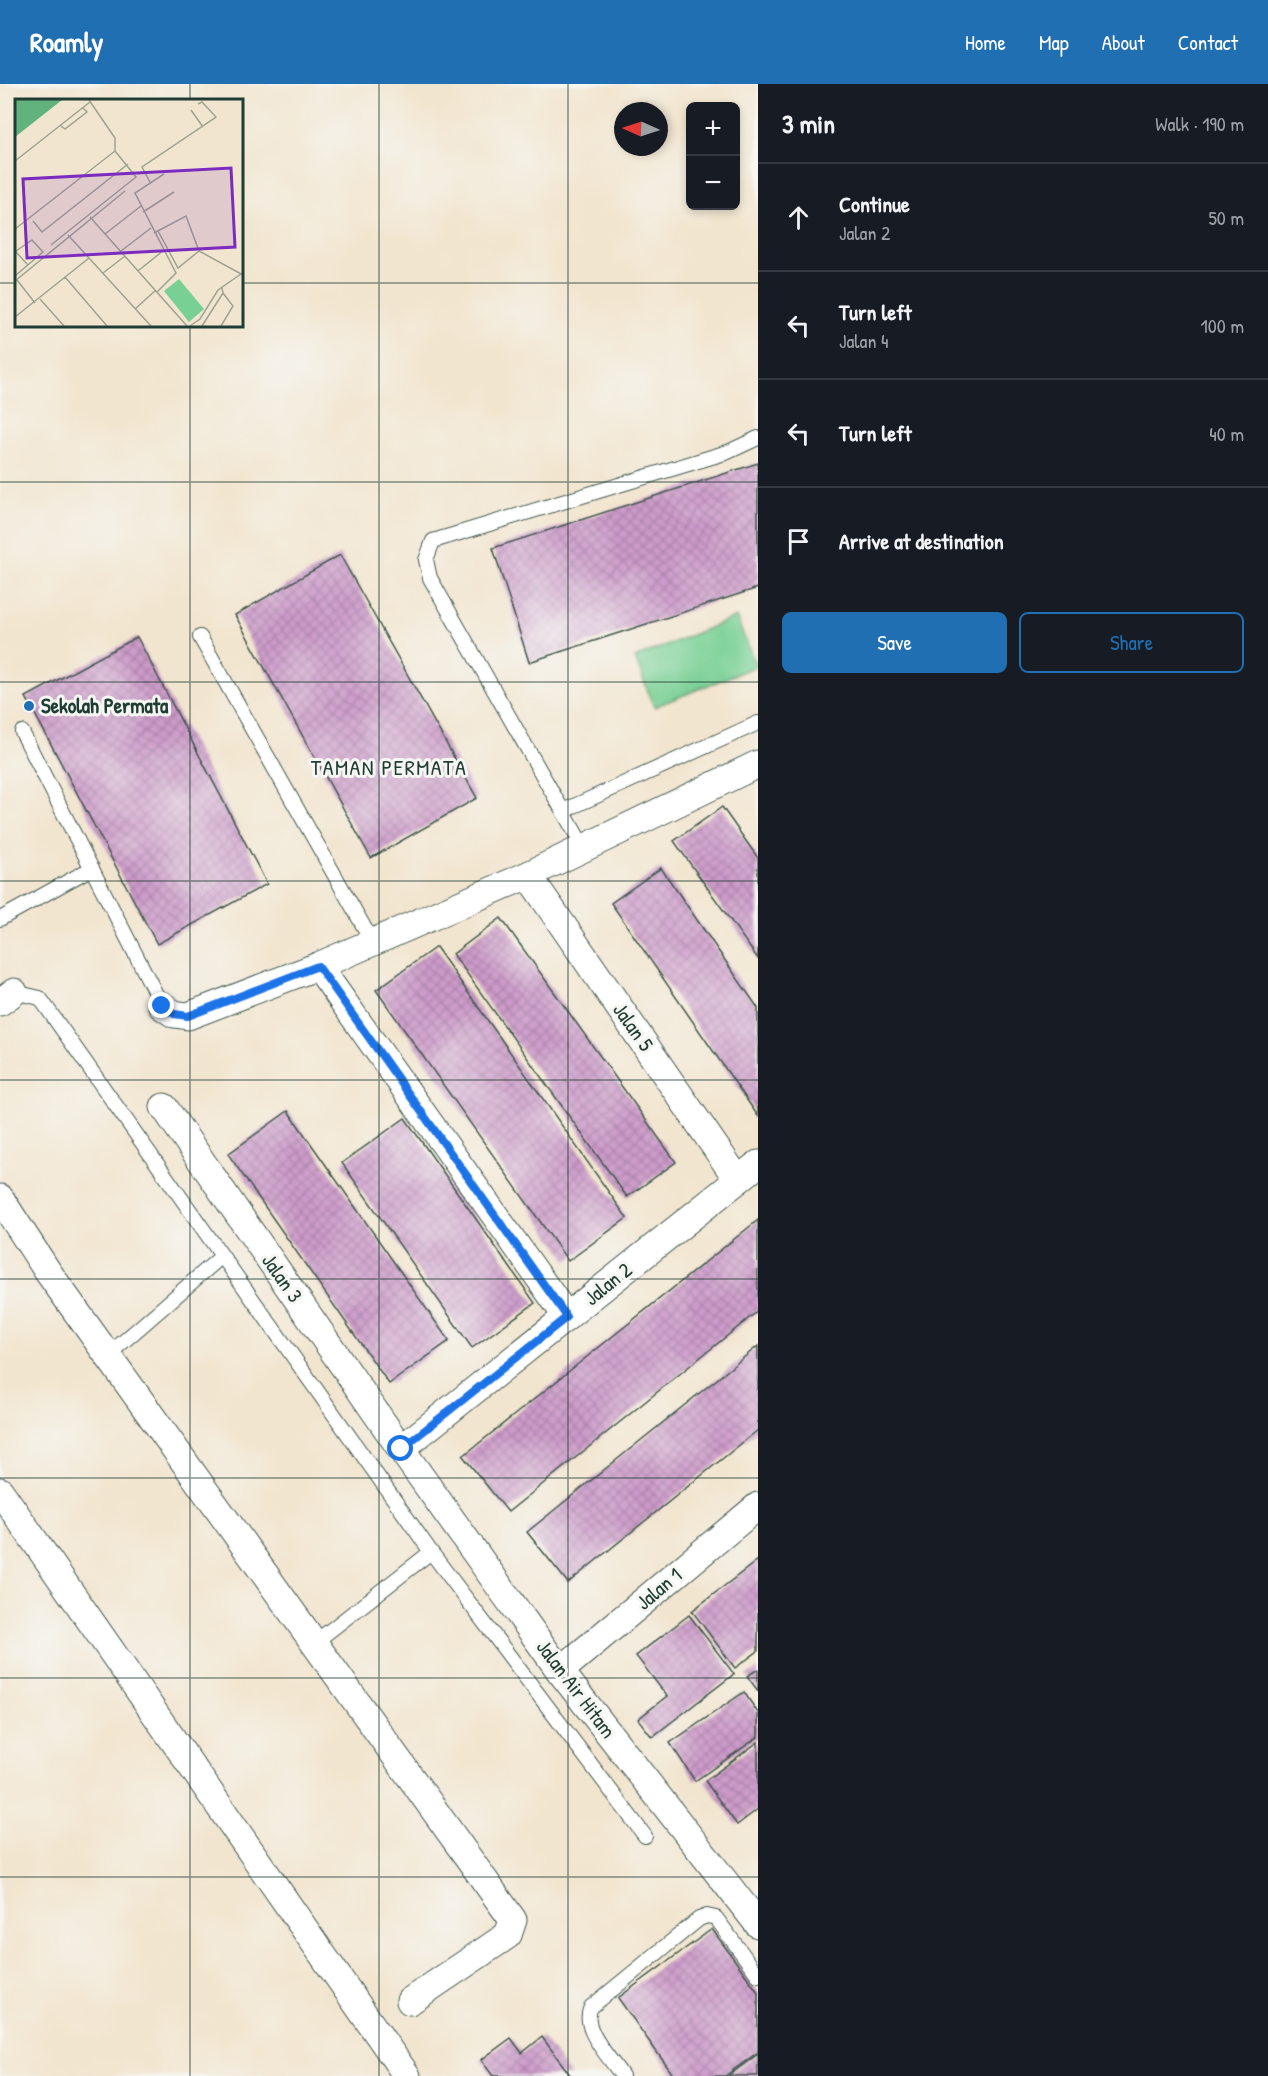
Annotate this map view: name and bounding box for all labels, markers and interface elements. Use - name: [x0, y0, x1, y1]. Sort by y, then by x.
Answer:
- text: Roamly: [30, 23, 103, 61]
- text: Home: [965, 28, 1006, 57]
- text: Map: [1039, 28, 1069, 57]
- text: About: [1102, 28, 1145, 57]
- text: Contact: [1178, 28, 1238, 57]
- inset map: [15, 99, 243, 327]
- north arrow: [614, 102, 668, 156]
- map controls: [686, 102, 740, 210]
- button: +: [686, 102, 740, 156]
- text: 3 min: [782, 106, 835, 141]
- text: Walk · 190 m: [1155, 110, 1244, 137]
- button: −: [686, 156, 740, 210]
- text: Continue: [839, 189, 910, 219]
- icon: ahead: [782, 201, 815, 234]
- text: 50 m: [1208, 204, 1244, 231]
- text: Jalan 2: [839, 219, 890, 246]
- text: Turn left: [839, 297, 912, 327]
- icon: left: [782, 309, 815, 342]
- text: 100 m: [1201, 312, 1244, 339]
- text: Jalan 4: [839, 327, 889, 354]
- icon: left: [782, 417, 815, 450]
- text: Turn left: [839, 418, 912, 448]
- text: 40 m: [1209, 420, 1244, 447]
- icon: arrive: [782, 525, 815, 558]
- text: Arrive at destination: [839, 526, 1004, 556]
- button: Save: [782, 612, 1007, 673]
- button: Share: [1019, 612, 1244, 673]
- place label: Sekolah Permata: [41, 691, 169, 720]
- marker: Sekolah Permata: [22, 699, 36, 713]
- district label: TAMAN PERMATA: [311, 752, 467, 782]
- route end: [148, 992, 174, 1018]
- street label: Jalan 5: [606, 997, 661, 1057]
- street label: Jalan 3: [255, 1247, 310, 1308]
- street label: Jalan 2: [578, 1255, 638, 1312]
- route start: [387, 1435, 413, 1461]
- street label: Jalan 1: [630, 1561, 688, 1616]
- street label: Jalan Air Hitam: [530, 1634, 623, 1744]

